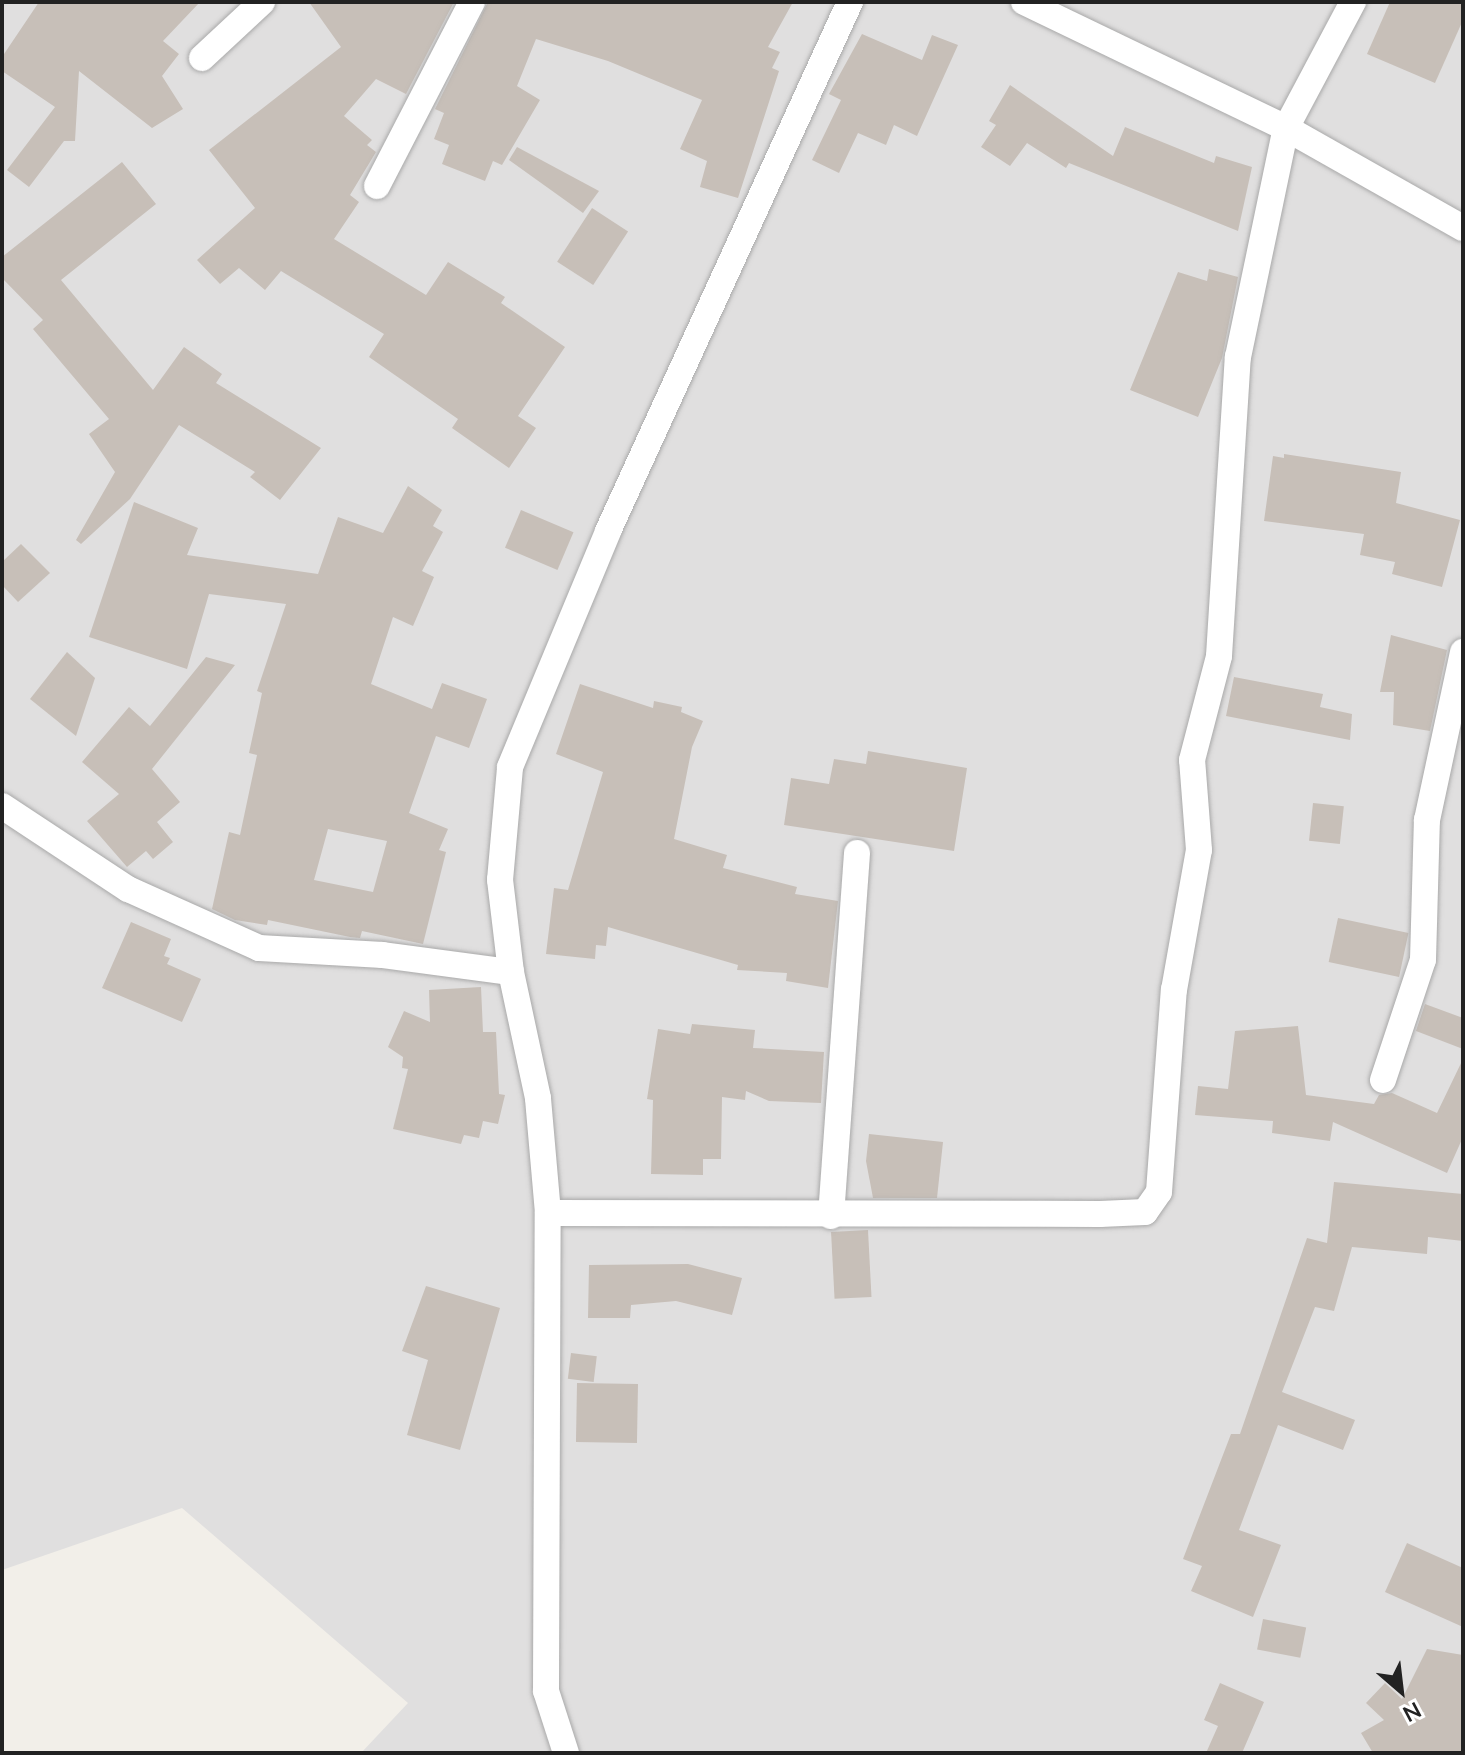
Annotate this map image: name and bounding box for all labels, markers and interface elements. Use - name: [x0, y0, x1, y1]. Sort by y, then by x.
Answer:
- north arrow: [1361, 1651, 1441, 1731]
- text: N: [1398, 1696, 1426, 1728]

